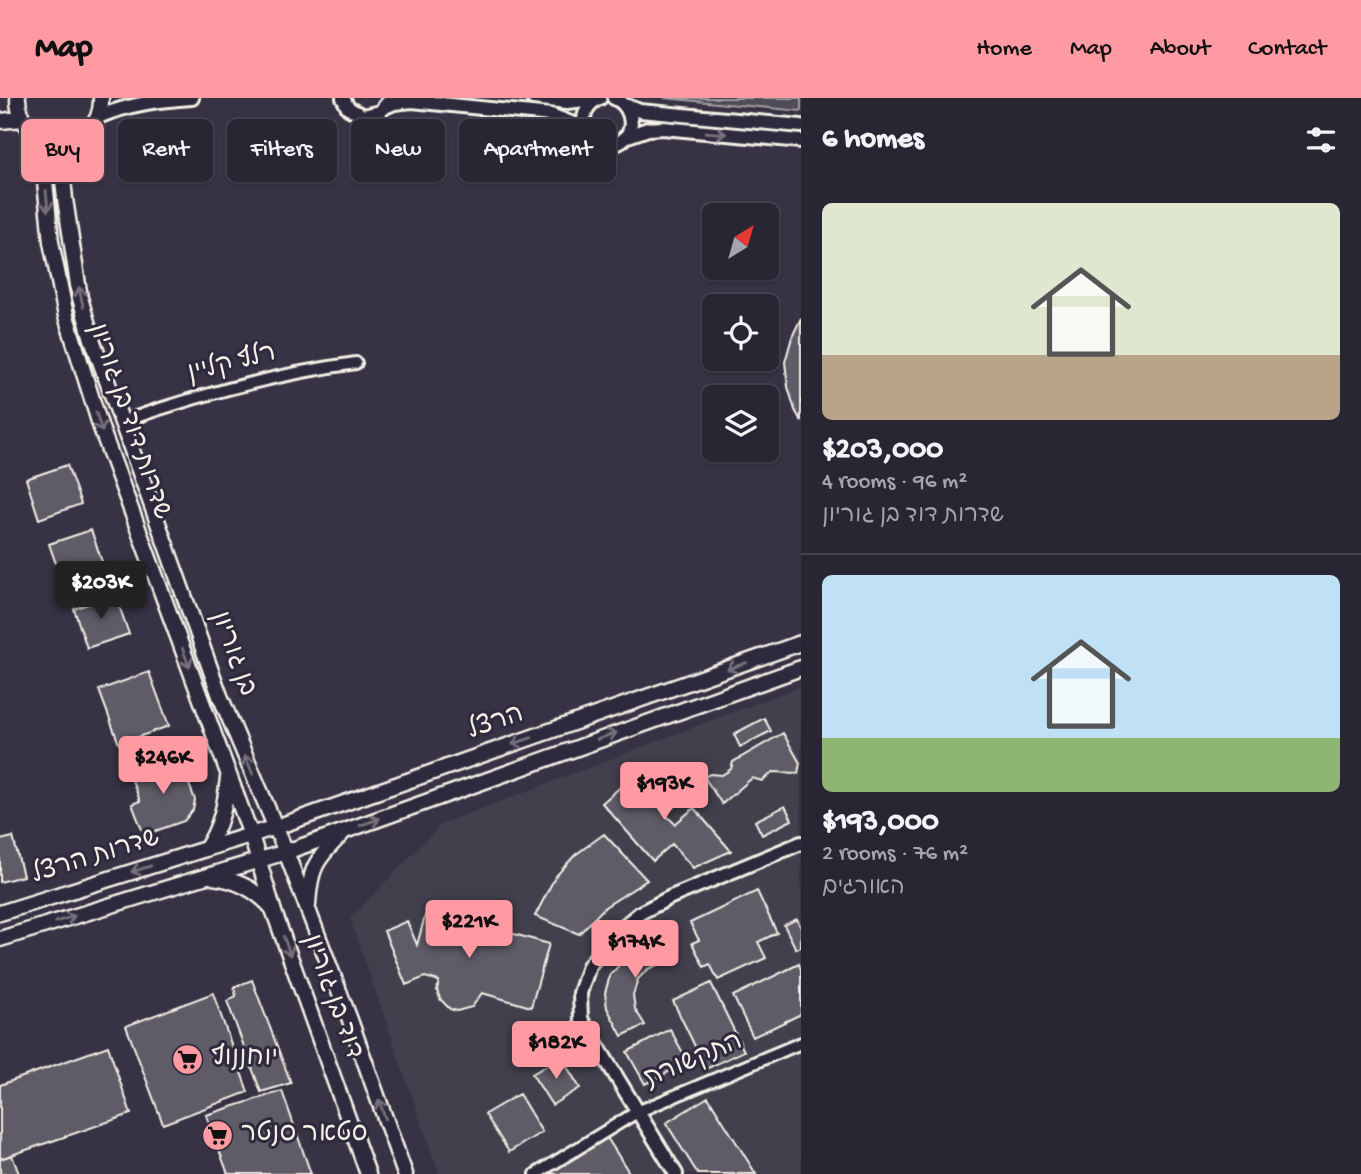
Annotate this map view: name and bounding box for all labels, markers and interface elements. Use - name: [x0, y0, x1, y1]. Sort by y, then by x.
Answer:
- text: Map: [35, 30, 92, 68]
- text: Home: [976, 35, 1032, 64]
- text: Map: [1070, 35, 1112, 64]
- text: About: [1150, 35, 1210, 64]
- text: Contact: [1248, 35, 1326, 64]
- chip: Buy: [21, 119, 104, 182]
- chip: Rent: [118, 119, 213, 182]
- chip: Filters: [227, 119, 337, 182]
- chip: New: [351, 119, 445, 182]
- chip: Apartment: [459, 119, 616, 182]
- icon: filters: [1302, 121, 1340, 159]
- text: 6 homes: [822, 123, 924, 158]
- one-way arrow: [705, 127, 727, 140]
- one-way arrow: [41, 189, 54, 212]
- north arrow: [702, 203, 779, 280]
- map controls: [702, 203, 779, 462]
- icon: home: [1018, 249, 1144, 375]
- one-way arrow: [74, 286, 87, 309]
- button: locate: [702, 294, 779, 371]
- street label: שדרות דוד בן גוריון: [80, 320, 176, 524]
- street label: רלף קליין: [184, 337, 279, 391]
- button: layers: [702, 385, 779, 462]
- one-way arrow: [94, 410, 106, 432]
- text: $203,000: [822, 434, 943, 469]
- text: 4 rooms · 96 m²: [822, 469, 967, 496]
- text: שדרות דוד בן גוריון: [822, 503, 1004, 530]
- pin: $203K: [52, 561, 150, 621]
- text: $203K: [71, 570, 131, 597]
- street label: בן גוריון: [202, 607, 262, 701]
- icon: home: [1018, 621, 1144, 747]
- one-way arrow: [180, 647, 193, 669]
- one-way arrow: [726, 660, 748, 673]
- street label: הרצל: [463, 698, 528, 748]
- one-way arrow: [596, 729, 618, 741]
- pin: $246K: [114, 736, 212, 796]
- one-way arrow: [512, 736, 534, 748]
- text: $246K: [135, 745, 191, 772]
- one-way arrow: [242, 754, 255, 776]
- pin: $193K: [615, 762, 713, 822]
- text: $193K: [636, 771, 692, 798]
- text: $193,000: [822, 806, 939, 841]
- one-way arrow: [359, 815, 381, 827]
- street label: שדרות הרצל: [28, 822, 164, 892]
- text: 2 rooms · 76 m²: [822, 841, 968, 868]
- one-way arrow: [130, 864, 152, 877]
- text: האורגים: [822, 875, 905, 902]
- pin: $221K: [420, 900, 518, 960]
- text: $221K: [442, 909, 496, 936]
- one-way arrow: [54, 912, 76, 925]
- pin: $174K: [586, 920, 684, 980]
- text: $174K: [607, 929, 663, 956]
- street label: דוד בן גוריון: [294, 930, 368, 1064]
- one-way arrow: [282, 935, 294, 957]
- pin: $182K: [507, 1021, 605, 1081]
- street label: התקשורת: [640, 1027, 748, 1097]
- text: $182K: [528, 1030, 584, 1057]
- supermarket icon: יוחננוף: [171, 1042, 205, 1076]
- place label: יוחננוף: [211, 1042, 278, 1075]
- one-way arrow: [375, 1099, 387, 1121]
- supermarket icon: סטאר סנטר: [201, 1118, 235, 1152]
- place label: סטאר סנטר: [241, 1120, 367, 1151]

